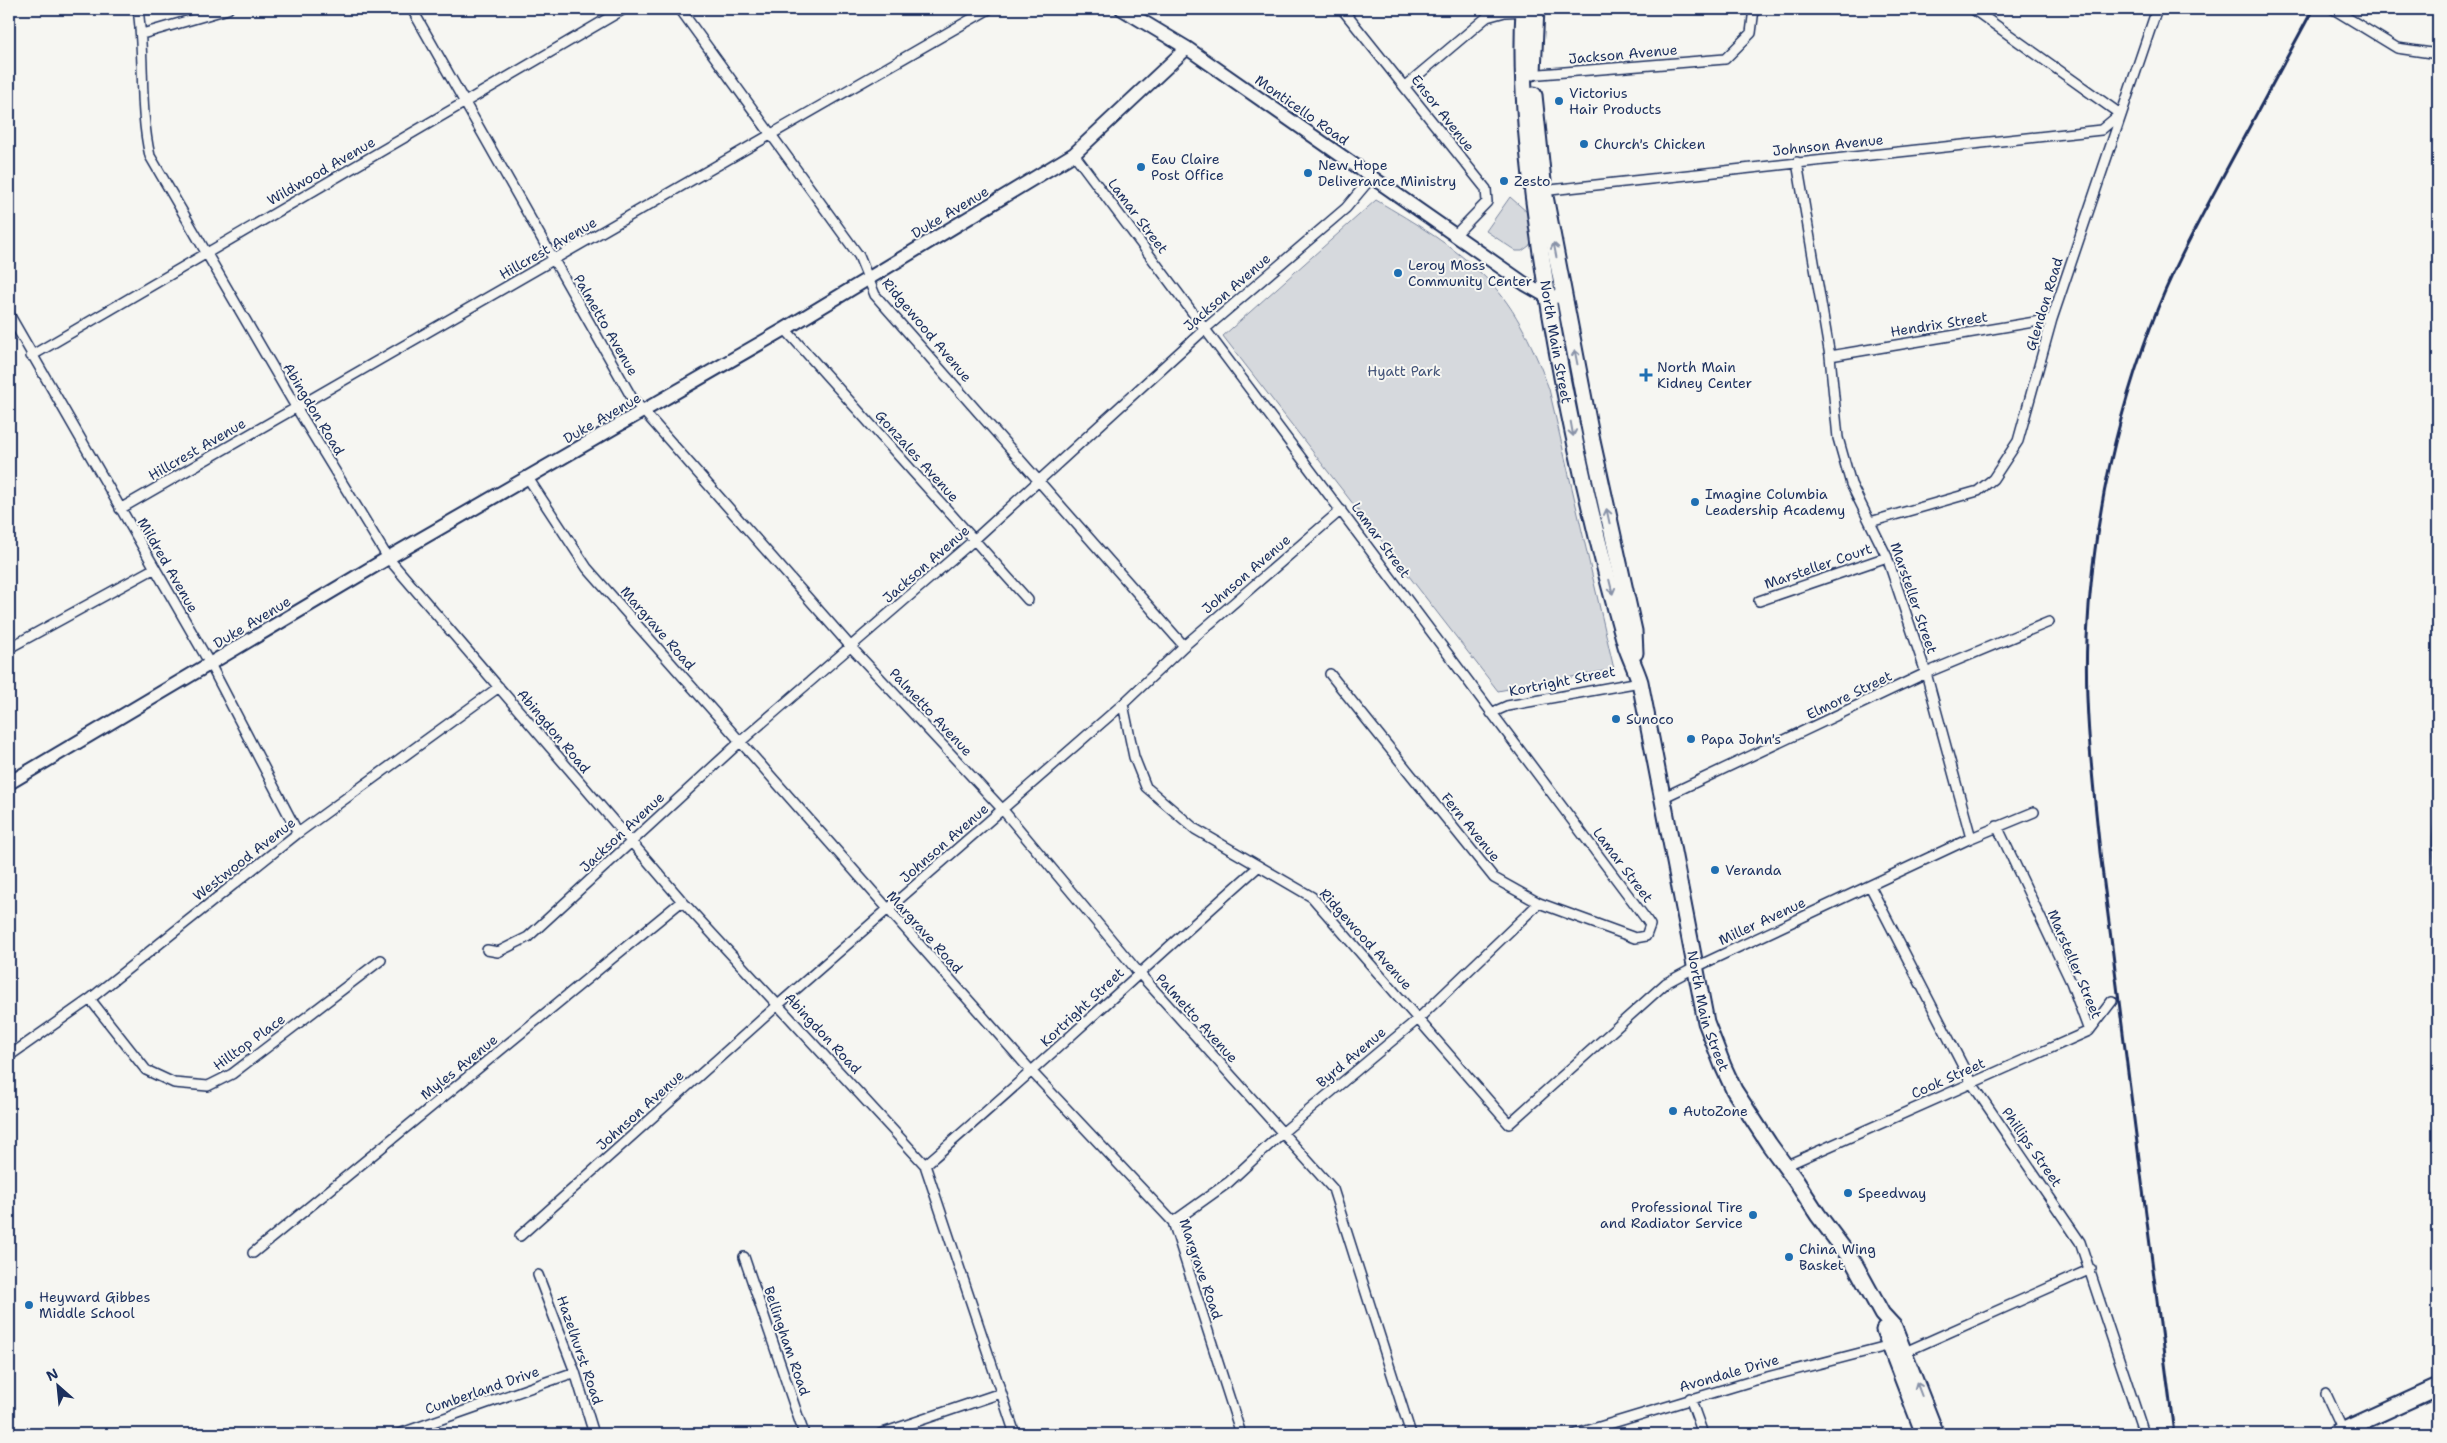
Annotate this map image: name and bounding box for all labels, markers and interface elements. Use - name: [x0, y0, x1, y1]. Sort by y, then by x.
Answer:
- street label: Jackson Avenue: [1568, 40, 1678, 68]
- street label: Monticello Road: [1251, 71, 1353, 149]
- street label: Ensor Avenue: [1407, 71, 1479, 155]
- place label: Victorius Hair Products: [1569, 84, 1662, 118]
- marker: Victorius Hair Products: [1553, 95, 1565, 107]
- street label: Johnson Avenue: [1772, 130, 1884, 160]
- street label: Wildwood Avenue: [264, 133, 378, 209]
- place label: Church's Chicken: [1594, 135, 1706, 153]
- marker: Church's Chicken: [1578, 138, 1590, 150]
- place label: Eau Claire Post Office: [1151, 150, 1224, 184]
- place label: New Hope Deliverance Ministry: [1318, 156, 1456, 190]
- marker: Eau Claire Post Office: [1135, 161, 1147, 173]
- marker: New Hope Deliverance Ministry: [1302, 167, 1314, 179]
- place label: Zesto: [1514, 172, 1551, 190]
- street label: Lamar Street: [1104, 175, 1172, 257]
- marker: Zesto: [1498, 175, 1510, 187]
- street label: Duke Avenue: [908, 182, 992, 242]
- street label: Hillcrest Avenue: [496, 213, 600, 283]
- one-way arrow: [1550, 242, 1560, 258]
- street label: Jackson Avenue: [1180, 249, 1274, 335]
- street label: Glendon Road: [2021, 255, 2067, 353]
- place label: Leroy Moss Community Center: [1408, 256, 1533, 290]
- marker: Leroy Moss Community Center: [1392, 267, 1404, 279]
- street label: Palmetto Avenue: [570, 271, 642, 379]
- street label: Ridgewood Avenue: [878, 274, 976, 386]
- street label: North Main Street: [1536, 279, 1576, 405]
- street label: Hendrix Street: [1889, 307, 1989, 341]
- one-way arrow: [1570, 350, 1580, 366]
- place label: North Main Kidney Center: [1657, 358, 1753, 392]
- street label: Abingdon Road: [279, 360, 349, 459]
- park label: Hyatt Park: [1367, 362, 1441, 380]
- marker: North Main Kidney Center: [1639, 368, 1653, 382]
- street label: Duke Avenue: [560, 388, 644, 448]
- street label: Gonzales Avenue: [871, 406, 963, 506]
- street label: Hillcrest Avenue: [145, 414, 249, 484]
- one-way arrow: [1568, 421, 1578, 437]
- place label: Imagine Columbia Leadership Academy: [1705, 485, 1845, 519]
- marker: Imagine Columbia Leadership Academy: [1689, 496, 1701, 508]
- street label: Lamar Street: [1347, 499, 1415, 581]
- one-way arrow: [1603, 509, 1612, 525]
- street label: Mildred Avenue: [134, 514, 202, 616]
- street label: Jackson Avenue: [879, 521, 973, 607]
- street label: Johnson Avenue: [1198, 531, 1294, 617]
- street label: Marsteller Court: [1762, 539, 1874, 593]
- street label: Marsteller Street: [1887, 540, 1941, 656]
- one-way arrow: [1607, 579, 1617, 595]
- street label: Margrave Road: [617, 582, 699, 674]
- street label: Duke Avenue: [210, 592, 294, 652]
- street label: Kortright Street: [1507, 662, 1617, 700]
- street label: Palmetto Avenue: [885, 664, 977, 760]
- street label: Elmore Street: [1803, 667, 1895, 723]
- street label: Abingdon Road: [513, 685, 595, 777]
- place label: Sunoco: [1626, 710, 1674, 728]
- marker: Sunoco: [1610, 713, 1622, 725]
- place label: Papa John's: [1701, 730, 1781, 748]
- marker: Papa John's: [1685, 733, 1697, 745]
- street label: Jackson Avenue: [576, 788, 668, 876]
- street label: Fern Avenue: [1438, 789, 1504, 865]
- street label: Johnson Avenue: [896, 800, 992, 886]
- street label: Westwood Avenue: [189, 813, 299, 905]
- street label: Lamar Street: [1589, 824, 1657, 906]
- place label: Veranda: [1725, 861, 1782, 879]
- marker: Veranda: [1709, 864, 1721, 876]
- street label: Ridgewood Avenue: [1316, 885, 1416, 994]
- street label: Margrave Road: [883, 887, 967, 977]
- street label: Miller Avenue: [1716, 893, 1808, 949]
- street label: Marsteller Street: [2044, 907, 2106, 1021]
- street label: North Main Street: [1683, 949, 1733, 1074]
- street label: Kortright Street: [1036, 964, 1128, 1050]
- street label: Palmetto Avenue: [1152, 970, 1242, 1066]
- street label: Abingdon Road: [781, 989, 865, 1077]
- street label: Hilltop Place: [209, 1010, 289, 1074]
- street label: Byrd Avenue: [1313, 1023, 1389, 1091]
- street label: Myles Avenue: [417, 1030, 501, 1104]
- street label: Cook Street: [1908, 1054, 1988, 1102]
- street label: Johnson Avenue: [593, 1066, 688, 1154]
- place label: AutoZone: [1683, 1102, 1748, 1120]
- street label: Phillips Street: [1998, 1104, 2066, 1190]
- marker: AutoZone: [1667, 1105, 1679, 1117]
- place label: Speedway: [1858, 1184, 1926, 1202]
- marker: Speedway: [1842, 1187, 1854, 1199]
- place label: Professional Tire and Radiator Service: [1600, 1198, 1743, 1232]
- marker: Professional Tire and Radiator Service: [1747, 1209, 1759, 1221]
- street label: Margrave Road: [1175, 1216, 1227, 1322]
- place label: China Wing Basket: [1799, 1240, 1876, 1274]
- marker: China Wing Basket: [1783, 1251, 1795, 1263]
- street label: Bellingham Road: [760, 1284, 814, 1398]
- place label: Heyward Gibbes Middle School: [39, 1288, 151, 1322]
- street label: Hazelhurst Road: [553, 1293, 607, 1407]
- marker: Heyward Gibbes Middle School: [23, 1299, 35, 1311]
- street label: Avondale Drive: [1677, 1350, 1781, 1396]
- north arrow: [32, 1360, 82, 1410]
- street label: Cumberland Drive: [422, 1362, 542, 1418]
- text: N: [43, 1364, 61, 1385]
- one-way arrow: [1914, 1382, 1923, 1397]

